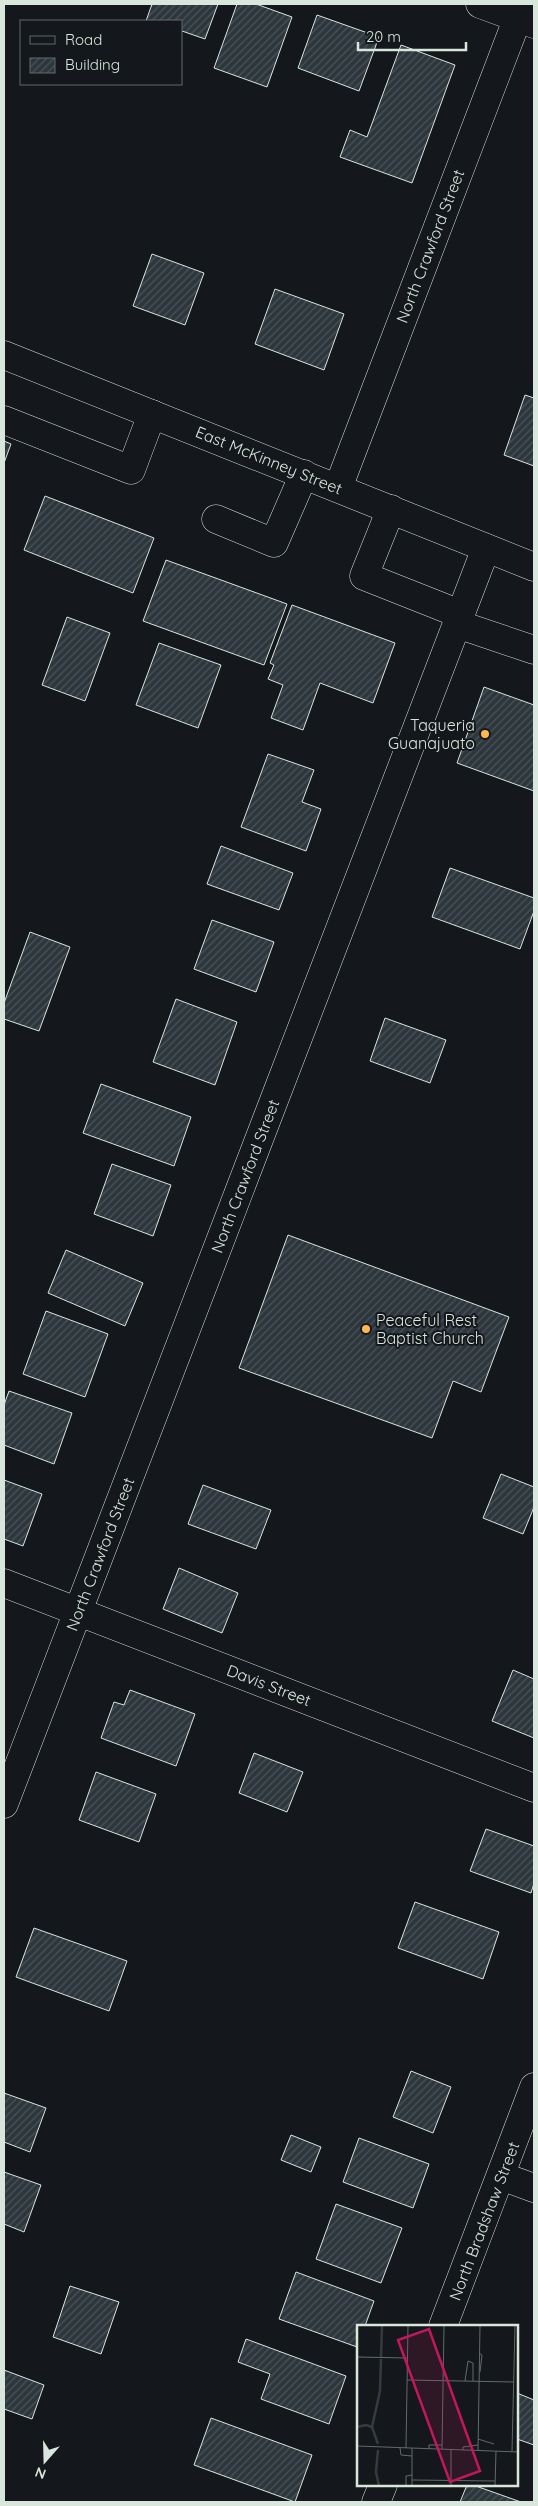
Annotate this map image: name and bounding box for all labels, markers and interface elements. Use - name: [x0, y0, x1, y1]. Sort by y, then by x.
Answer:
- legend: [20, 20, 182, 85]
- scale bar: [358, 20, 466, 52]
- text: 20 m: [366, 27, 401, 46]
- text: Road: [65, 30, 102, 49]
- text: Building: [65, 55, 120, 74]
- street label: North Crawford Street: [391, 166, 469, 326]
- street label: East McKinney Street: [193, 421, 345, 499]
- place label: Taqueria Guanajuato: [388, 715, 475, 753]
- marker: Taqueria Guanajuato: [479, 728, 491, 740]
- street label: North Crawford Street: [206, 1096, 284, 1256]
- place label: Peaceful Rest Baptist Church: [376, 1310, 484, 1348]
- marker: Peaceful Rest Baptist Church: [360, 1323, 372, 1335]
- street label: North Crawford Street: [61, 1474, 139, 1634]
- street label: Davis Street: [224, 1660, 314, 1710]
- street label: North Bradshaw Street: [444, 2139, 524, 2303]
- inset map: [357, 2325, 518, 2486]
- north arrow: [20, 2436, 70, 2486]
- text: N: [33, 2463, 48, 2483]

